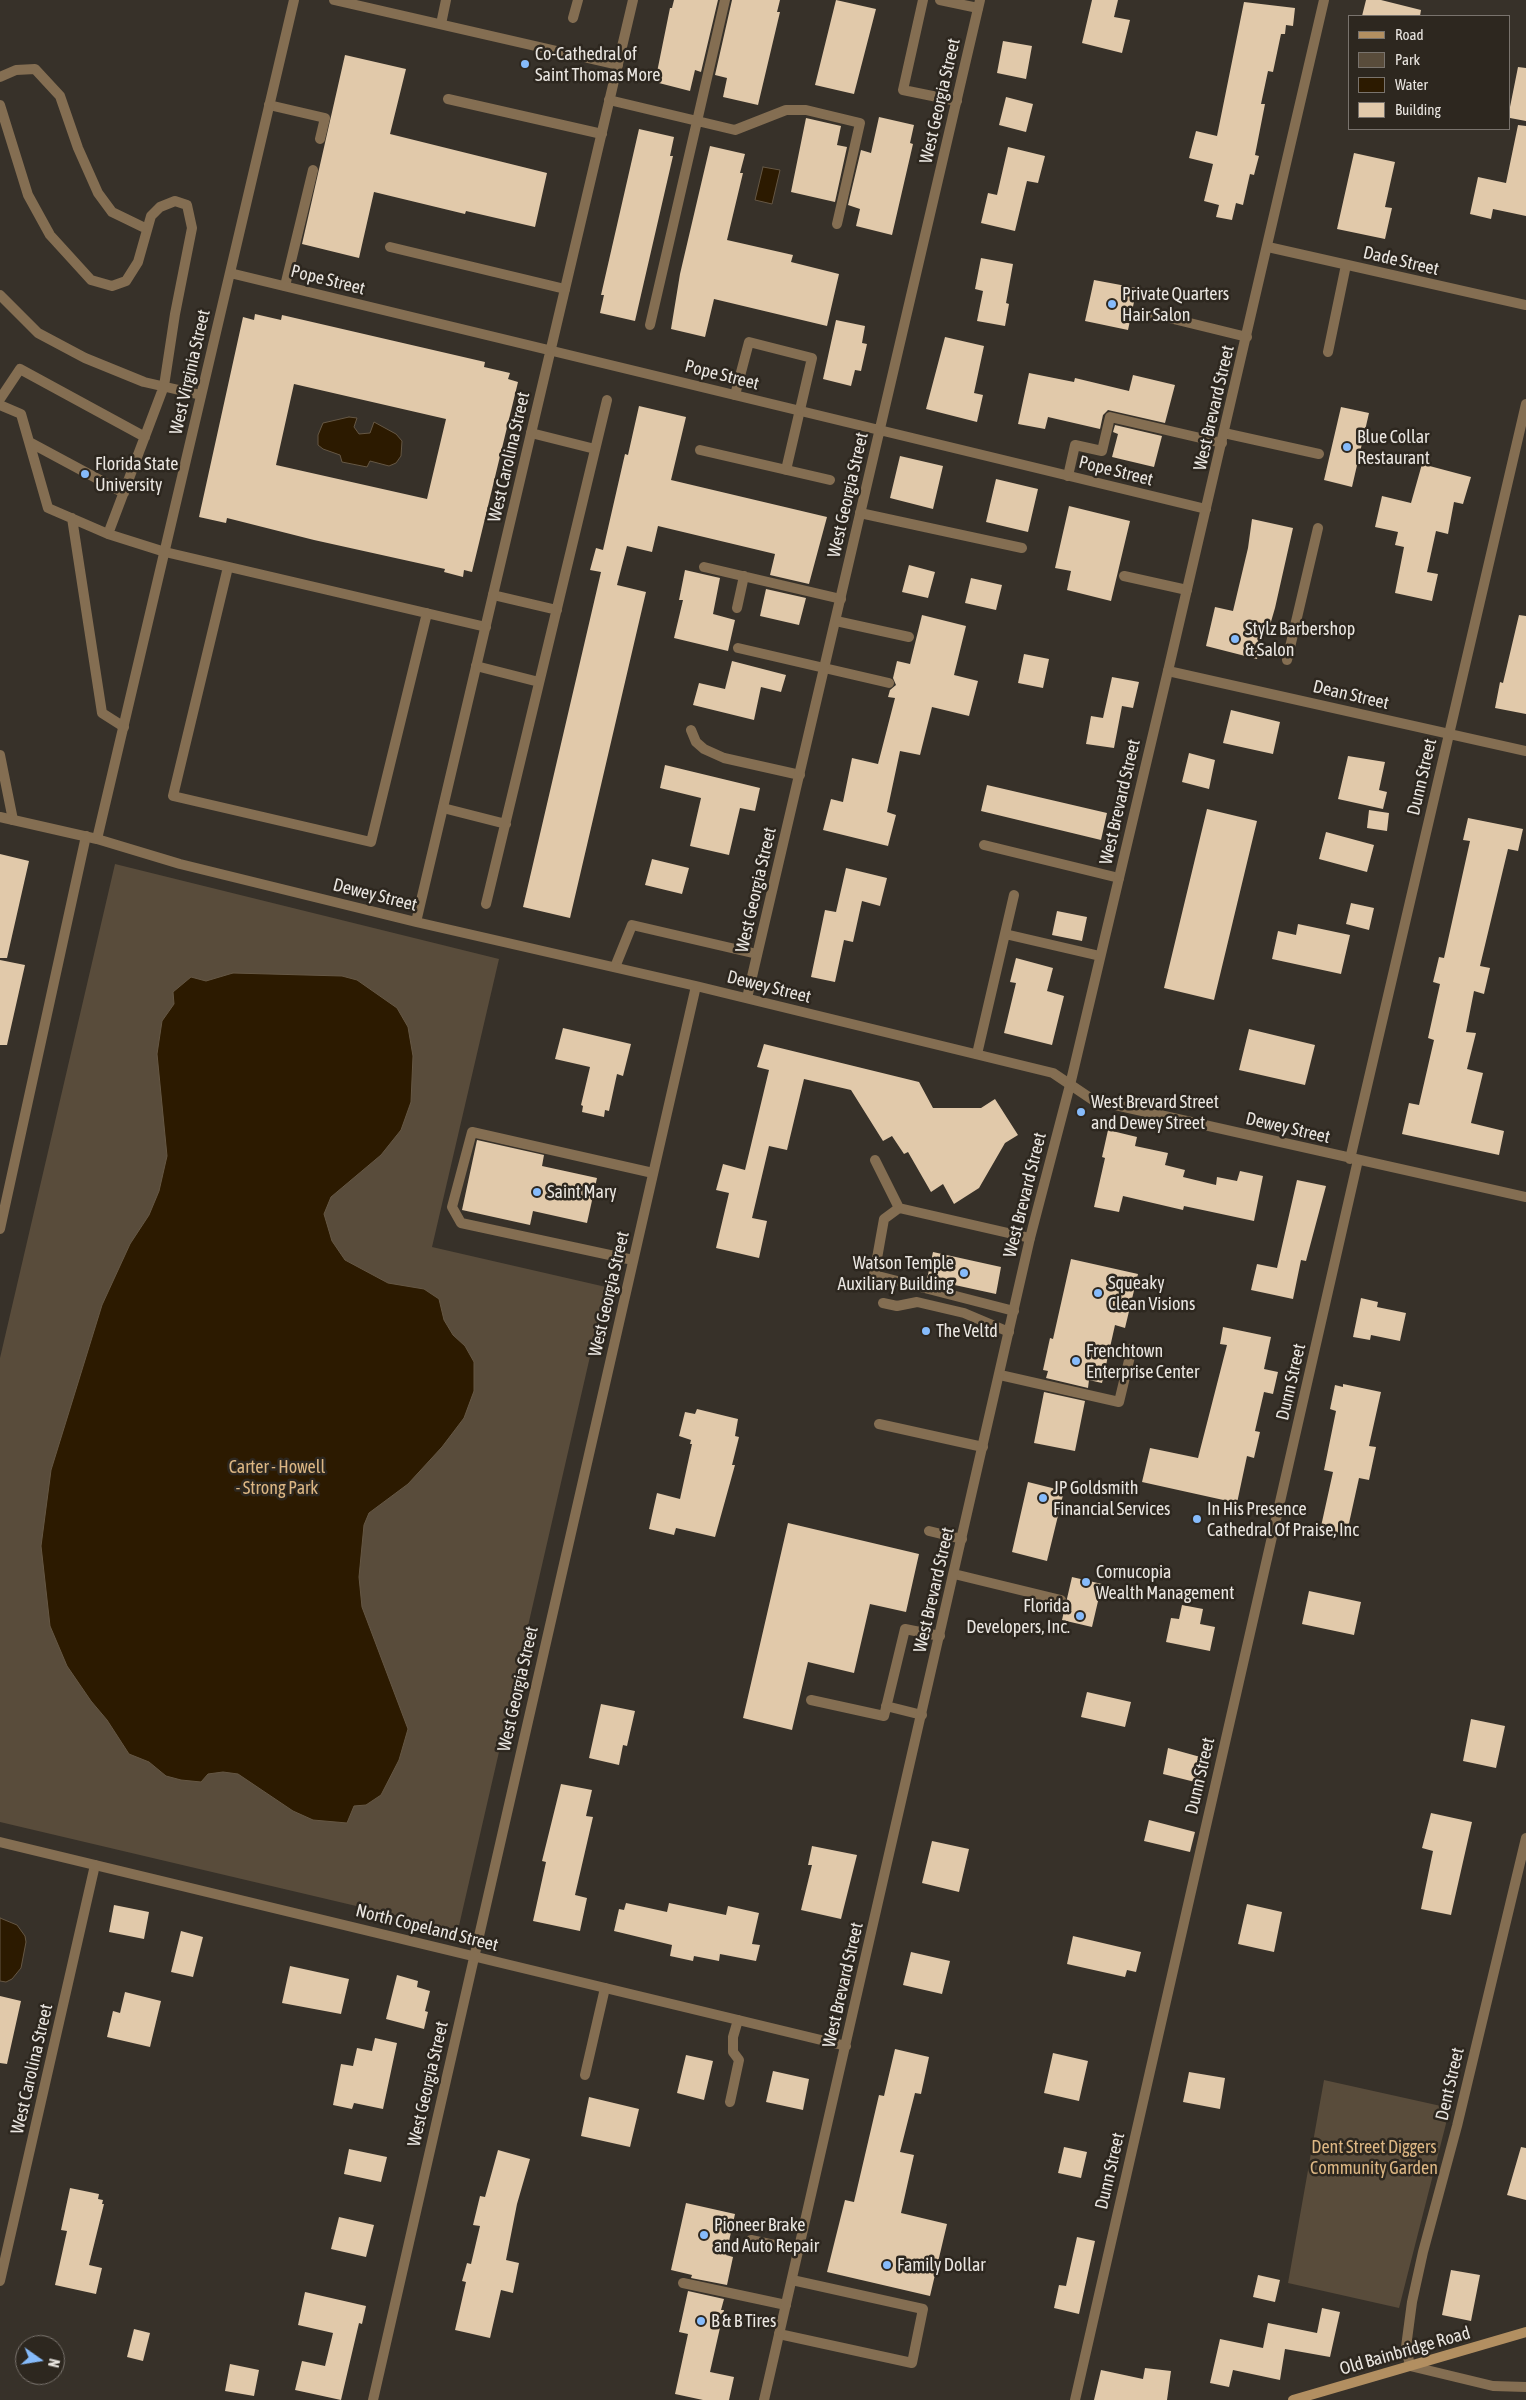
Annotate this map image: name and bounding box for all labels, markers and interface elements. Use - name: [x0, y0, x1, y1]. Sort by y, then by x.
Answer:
- legend: [1348, 15, 1511, 130]
- text: Road: [1395, 26, 1424, 43]
- street label: West Georgia Street: [915, 36, 965, 166]
- place label: Co-Cathedral of Saint Thomas More: [535, 43, 660, 86]
- text: Park: [1395, 51, 1420, 68]
- marker: Co-Cathedral of Saint Thomas More: [519, 58, 531, 70]
- text: Water: [1395, 76, 1428, 93]
- text: Building: [1395, 101, 1441, 118]
- street label: Dade Street: [1361, 242, 1441, 280]
- street label: Pope Street: [289, 260, 367, 300]
- place label: Private Quarters Hair Salon: [1122, 283, 1229, 326]
- marker: Private Quarters Hair Salon: [1106, 298, 1118, 310]
- street label: West Virginia Street: [165, 307, 215, 437]
- street label: West Brevard Street: [1189, 343, 1239, 473]
- street label: Pope Street: [683, 355, 761, 395]
- street label: West Carolina Street: [484, 390, 534, 524]
- place label: Blue Collar Restaurant: [1357, 426, 1430, 468]
- street label: West Georgia Street: [823, 430, 873, 560]
- marker: Blue Collar Restaurant: [1341, 441, 1353, 453]
- street label: Pope Street: [1077, 451, 1155, 491]
- place label: Florida State University: [95, 453, 178, 496]
- marker: Florida State University: [79, 468, 91, 480]
- place label: Stylz Barbershop & Salon: [1245, 618, 1355, 660]
- marker: Stylz Barbershop & Salon: [1229, 633, 1241, 645]
- street label: Dean Street: [1311, 676, 1391, 714]
- street label: Dunn Street: [1403, 736, 1441, 818]
- street label: West Brevard Street: [1095, 737, 1145, 867]
- street label: West Georgia Street: [731, 825, 781, 955]
- street label: Dewey Street: [331, 874, 419, 916]
- street label: Dewey Street: [725, 966, 813, 1008]
- place label: West Brevard Street and Dewey Street: [1091, 1091, 1219, 1134]
- marker: West Brevard Street and Dewey Street: [1075, 1106, 1087, 1118]
- street label: Dewey Street: [1244, 1108, 1332, 1148]
- street label: West Brevard Street: [999, 1130, 1051, 1260]
- place label: Saint Mary: [547, 1181, 617, 1203]
- marker: Saint Mary: [531, 1186, 543, 1198]
- street label: West Georgia Street: [584, 1229, 634, 1359]
- place label: Watson Temple Auxiliary Building: [838, 1252, 954, 1294]
- marker: Watson Temple Auxiliary Building: [958, 1267, 970, 1279]
- place label: Squeaky Clean Visions: [1108, 1272, 1195, 1315]
- marker: Squeaky Clean Visions: [1092, 1287, 1104, 1299]
- place label: The Veltd: [936, 1320, 998, 1342]
- marker: The Veltd: [920, 1325, 932, 1337]
- place label: Frenchtown Enterprise Center: [1086, 1340, 1199, 1382]
- street label: Dunn Street: [1272, 1341, 1310, 1423]
- marker: Frenchtown Enterprise Center: [1070, 1355, 1082, 1367]
- park label: Carter - Howell - Strong Park: [229, 1456, 325, 1498]
- place label: JP Goldsmith Financial Services: [1053, 1477, 1170, 1520]
- marker: JP Goldsmith Financial Services: [1037, 1492, 1049, 1504]
- place label: In His Presence Cathedral Of Praise, Inc: [1207, 1498, 1359, 1540]
- marker: In His Presence Cathedral Of Praise, Inc: [1191, 1513, 1203, 1525]
- street label: West Brevard Street: [909, 1525, 959, 1655]
- place label: Cornucopia Wealth Management: [1096, 1561, 1234, 1604]
- marker: Cornucopia Wealth Management: [1080, 1576, 1092, 1588]
- place label: Florida Developers, Inc.: [966, 1595, 1070, 1638]
- marker: Florida Developers, Inc.: [1074, 1610, 1086, 1622]
- street label: West Georgia Street: [493, 1624, 543, 1754]
- street label: Dunn Street: [1181, 1735, 1219, 1817]
- street label: North Copeland Street: [353, 1900, 501, 1956]
- street label: West Brevard Street: [818, 1920, 868, 2050]
- street label: West Carolina Street: [7, 2002, 57, 2136]
- street label: West Georgia Street: [403, 2019, 453, 2149]
- street label: Dent Street: [1431, 2045, 1469, 2123]
- street label: Dunn Street: [1091, 2130, 1129, 2212]
- park label: Dent Street Diggers Community Garden: [1310, 2136, 1438, 2178]
- place label: Pioneer Brake and Auto Repair: [714, 2214, 819, 2256]
- marker: Pioneer Brake and Auto Repair: [698, 2229, 710, 2241]
- place label: Family Dollar: [897, 2254, 986, 2276]
- marker: Family Dollar: [881, 2259, 893, 2271]
- place label: B & B Tires: [711, 2310, 776, 2332]
- marker: B & B Tires: [695, 2315, 707, 2327]
- street label: Old Bainbridge Road: [1337, 2322, 1473, 2380]
- north arrow: [15, 2335, 65, 2385]
- text: N: [45, 2357, 62, 2369]

